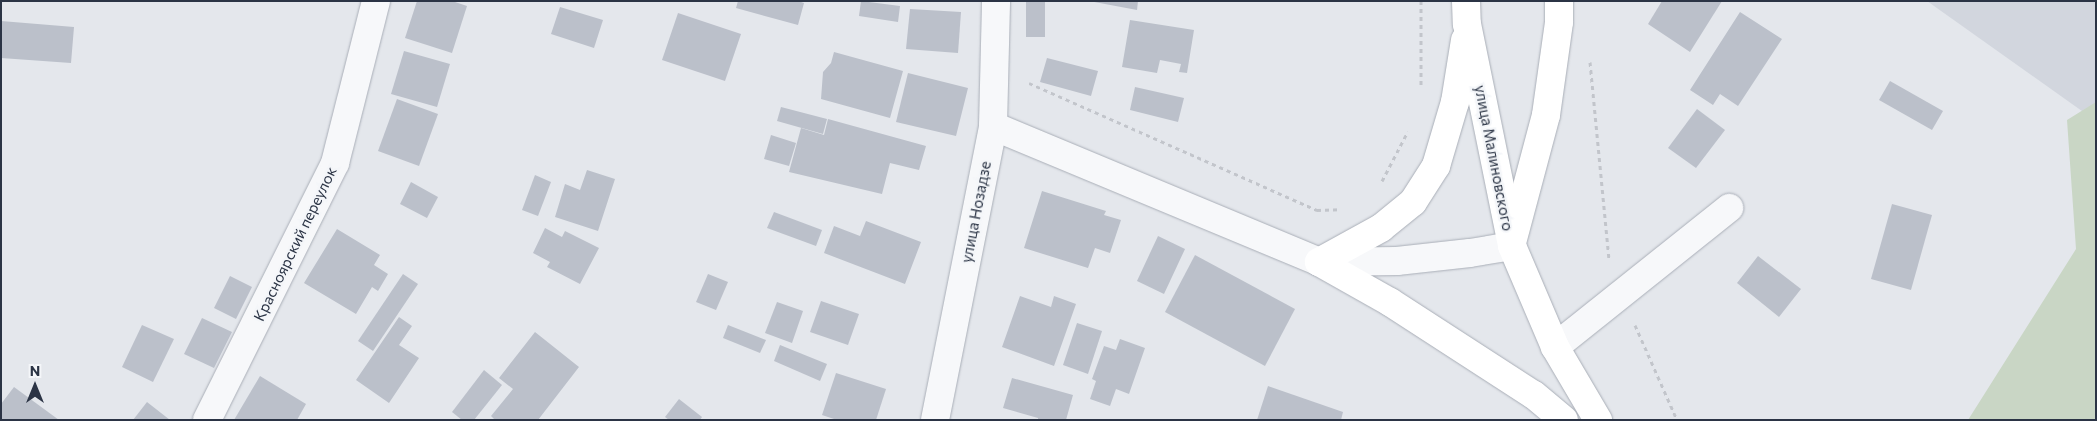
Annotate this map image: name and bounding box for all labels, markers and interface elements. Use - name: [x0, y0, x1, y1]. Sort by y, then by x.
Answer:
- street label: улица Малиновского: [1471, 84, 1517, 232]
- street label: улица Нозадзе: [957, 160, 995, 264]
- street label: Красноярский переулок: [250, 164, 340, 324]
- north arrow: [10, 361, 60, 411]
- text: N: [30, 362, 40, 379]

